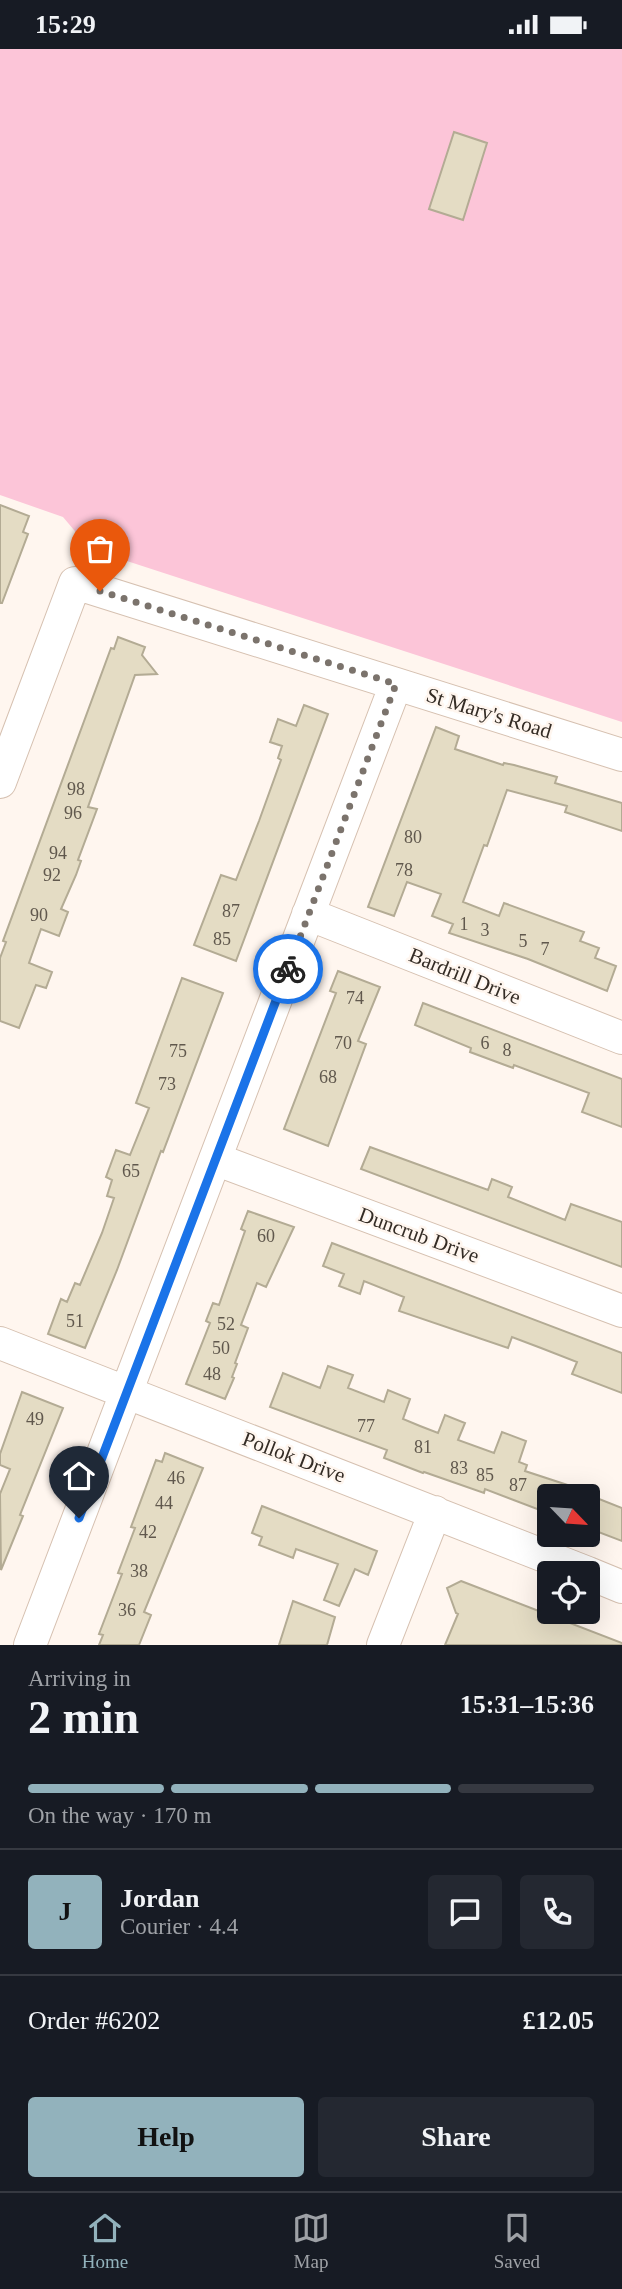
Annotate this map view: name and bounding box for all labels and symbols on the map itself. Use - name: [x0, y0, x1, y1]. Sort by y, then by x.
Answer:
- pin: [70, 519, 130, 591]
- street label: St Mary's Road: [423, 683, 555, 744]
- house number: 98: [67, 779, 85, 799]
- house number: 96: [64, 803, 82, 823]
- house number: 80: [404, 827, 422, 847]
- house number: 94: [49, 843, 67, 863]
- house number: 78: [395, 860, 413, 880]
- house number: 92: [43, 865, 61, 885]
- house number: 87: [222, 901, 240, 921]
- house number: 90: [30, 905, 48, 925]
- house number: 1: [460, 914, 469, 934]
- house number: 3: [481, 920, 490, 940]
- house number: 85: [213, 929, 231, 949]
- house number: 5: [519, 931, 528, 951]
- courier: [253, 934, 323, 1004]
- house number: 7: [541, 939, 550, 959]
- street label: Bardrill Drive: [406, 943, 524, 1009]
- house number: 74: [346, 988, 364, 1008]
- house number: 70: [334, 1033, 352, 1053]
- house number: 6: [481, 1033, 490, 1053]
- house number: 8: [503, 1040, 512, 1060]
- house number: 75: [169, 1041, 187, 1061]
- house number: 68: [319, 1067, 337, 1087]
- house number: 73: [158, 1074, 176, 1094]
- house number: 65: [122, 1161, 140, 1181]
- street label: Duncrub Drive: [355, 1202, 483, 1268]
- house number: 60: [257, 1226, 275, 1246]
- house number: 51: [66, 1311, 84, 1331]
- house number: 52: [217, 1314, 235, 1334]
- house number: 50: [212, 1338, 230, 1358]
- house number: 48: [203, 1364, 221, 1384]
- house number: 49: [26, 1409, 44, 1429]
- house number: 77: [357, 1416, 375, 1436]
- street label: Pollok Drive: [239, 1426, 349, 1488]
- house number: 81: [414, 1437, 432, 1457]
- pin: [49, 1446, 109, 1518]
- house number: 83: [450, 1458, 468, 1478]
- house number: 85: [476, 1465, 494, 1485]
- house number: 46: [167, 1468, 185, 1488]
- house number: 87: [509, 1475, 527, 1495]
- north arrow: [537, 1484, 600, 1547]
- house number: 44: [155, 1493, 173, 1513]
- house number: 42: [139, 1522, 157, 1542]
- house number: 38: [130, 1561, 148, 1581]
- house number: 36: [118, 1600, 136, 1620]

